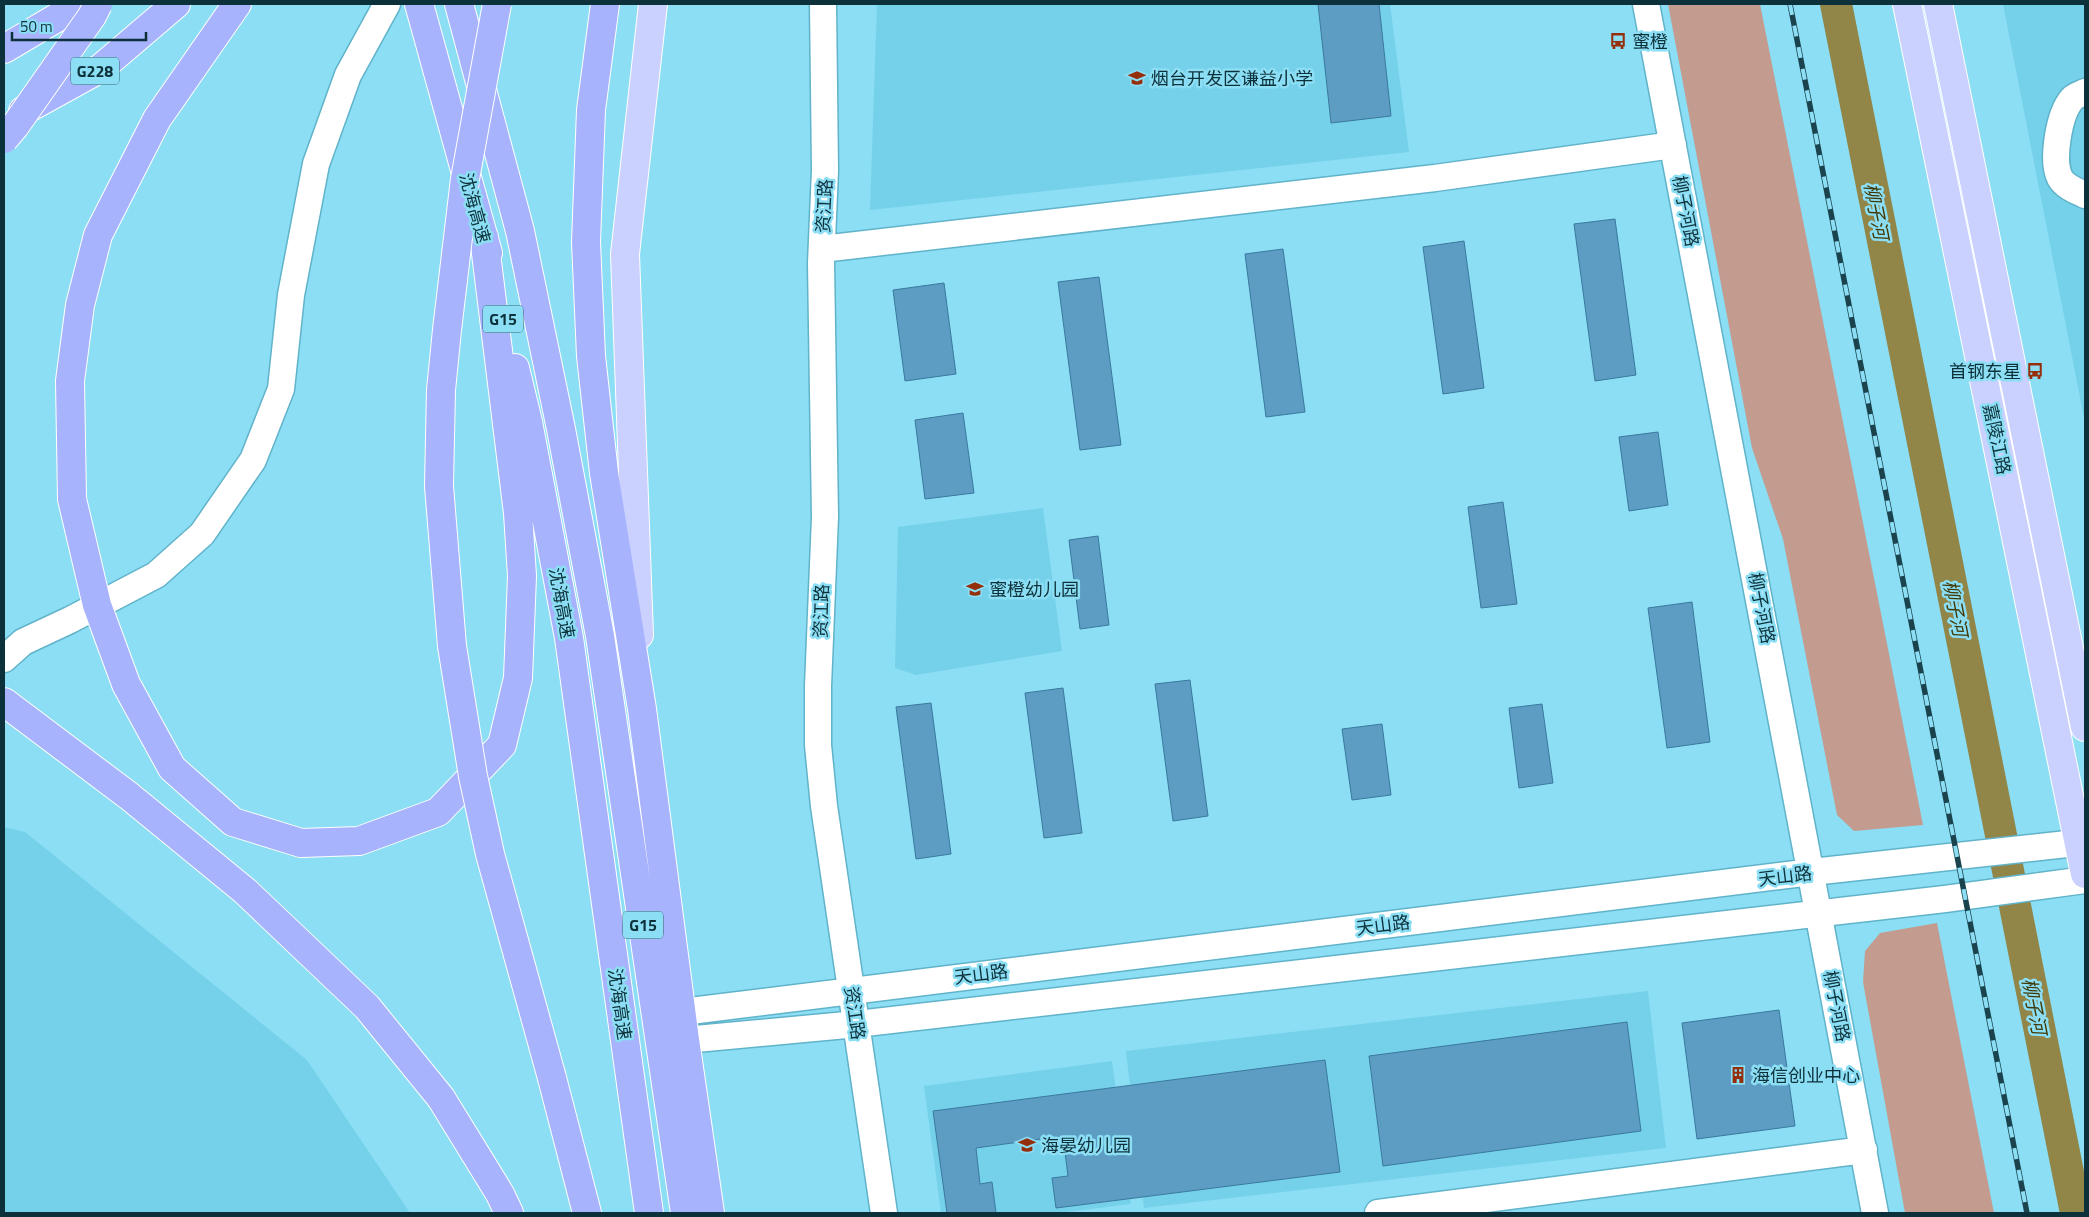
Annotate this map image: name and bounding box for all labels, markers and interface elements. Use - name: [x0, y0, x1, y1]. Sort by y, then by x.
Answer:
- scale bar: [12, 10, 146, 42]
- text: 50 m: [20, 15, 53, 38]
- place label: 蜜橙: [1632, 28, 1668, 55]
- bus stop icon: 蜜橙: [1608, 31, 1628, 51]
- road number: G228: [71, 58, 119, 84]
- place label: 烟台开发区谦益小学: [1151, 65, 1313, 92]
- school or university icon: 烟台开发区谦益小学: [1127, 68, 1147, 88]
- street label: 沈海高速: [453, 170, 497, 246]
- street label: 柳子河路: [1666, 173, 1706, 249]
- street label: 资江路: [809, 178, 839, 234]
- water label: 柳子河: [1857, 180, 1897, 246]
- road number: G15: [483, 306, 523, 332]
- place label: 首钢东星: [1949, 358, 2021, 385]
- bus stop icon: 首钢东星: [2025, 361, 2045, 381]
- street label: 嘉陵江路: [1976, 401, 2018, 477]
- street label: 沈海高速: [542, 565, 582, 641]
- street label: 柳子河路: [1742, 570, 1782, 646]
- place label: 蜜橙幼儿园: [989, 576, 1079, 603]
- water label: 柳子河: [1936, 577, 1976, 643]
- school or university icon: 蜜橙幼儿园: [965, 579, 985, 599]
- street label: 资江路: [807, 584, 835, 638]
- street label: 天山路: [1757, 859, 1813, 893]
- street label: 天山路: [1355, 908, 1411, 942]
- road number: G15: [623, 912, 663, 938]
- street label: 天山路: [953, 957, 1009, 991]
- street label: 沈海高速: [602, 966, 638, 1042]
- street label: 柳子河路: [1817, 968, 1857, 1044]
- water label: 柳子河: [2015, 975, 2055, 1041]
- street label: 资江路: [838, 984, 872, 1042]
- place label: 海信创业中心: [1752, 1062, 1860, 1089]
- building icon: 海信创业中心: [1728, 1065, 1748, 1085]
- place label: 海晏幼儿园: [1041, 1132, 1131, 1159]
- school or university icon: 海晏幼儿园: [1017, 1135, 1037, 1155]

